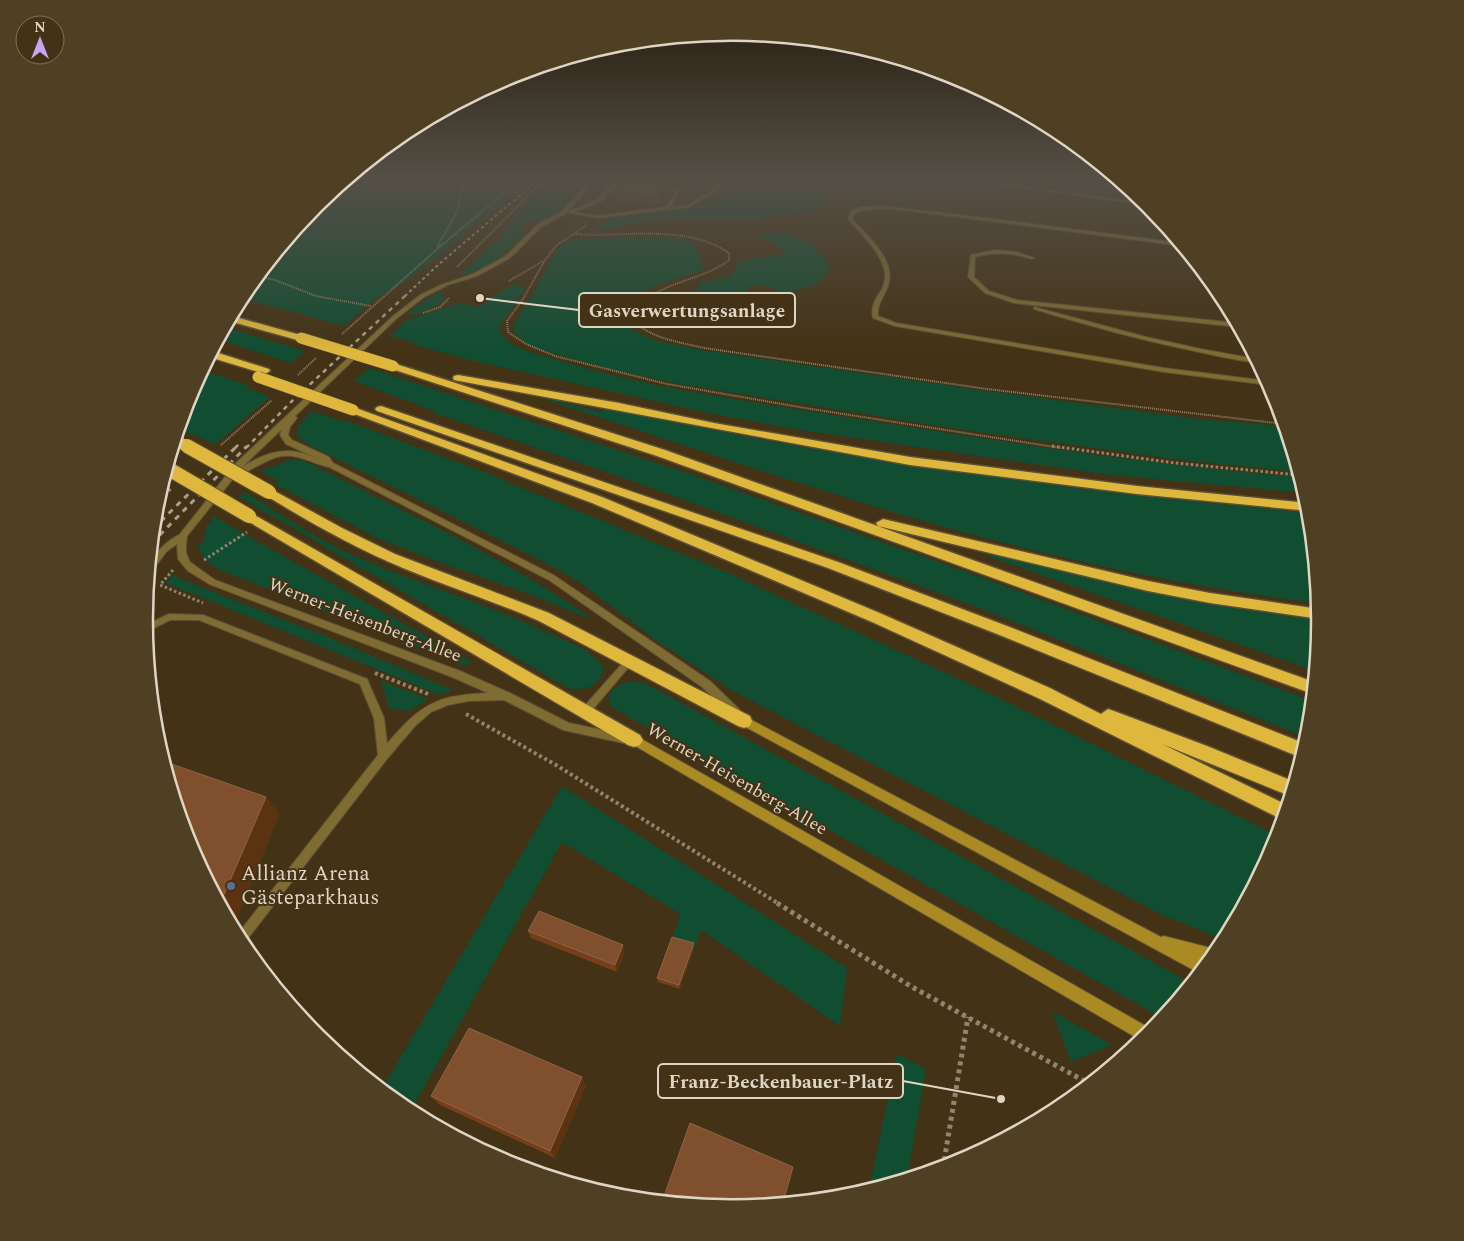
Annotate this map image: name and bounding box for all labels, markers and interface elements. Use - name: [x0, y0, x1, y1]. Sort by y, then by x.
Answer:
- north arrow: [15, 15, 65, 65]
- text: N: [34, 17, 46, 38]
- callout: Gasverwertungsanlage: [579, 293, 795, 327]
- text: Gasverwertungsanlage: [589, 297, 785, 326]
- street label: Werner-Heisenberg-Allee: [264, 571, 466, 669]
- street label: Werner-Heisenberg-Allee: [641, 716, 833, 842]
- place label: Allianz Arena Gästeparkhaus: [241, 858, 379, 914]
- marker: Allianz Arena Gästeparkhaus: [225, 880, 237, 892]
- callout: Franz-Beckenbauer-Platz: [658, 1064, 903, 1098]
- text: Franz-Beckenbauer-Platz: [668, 1068, 894, 1097]

